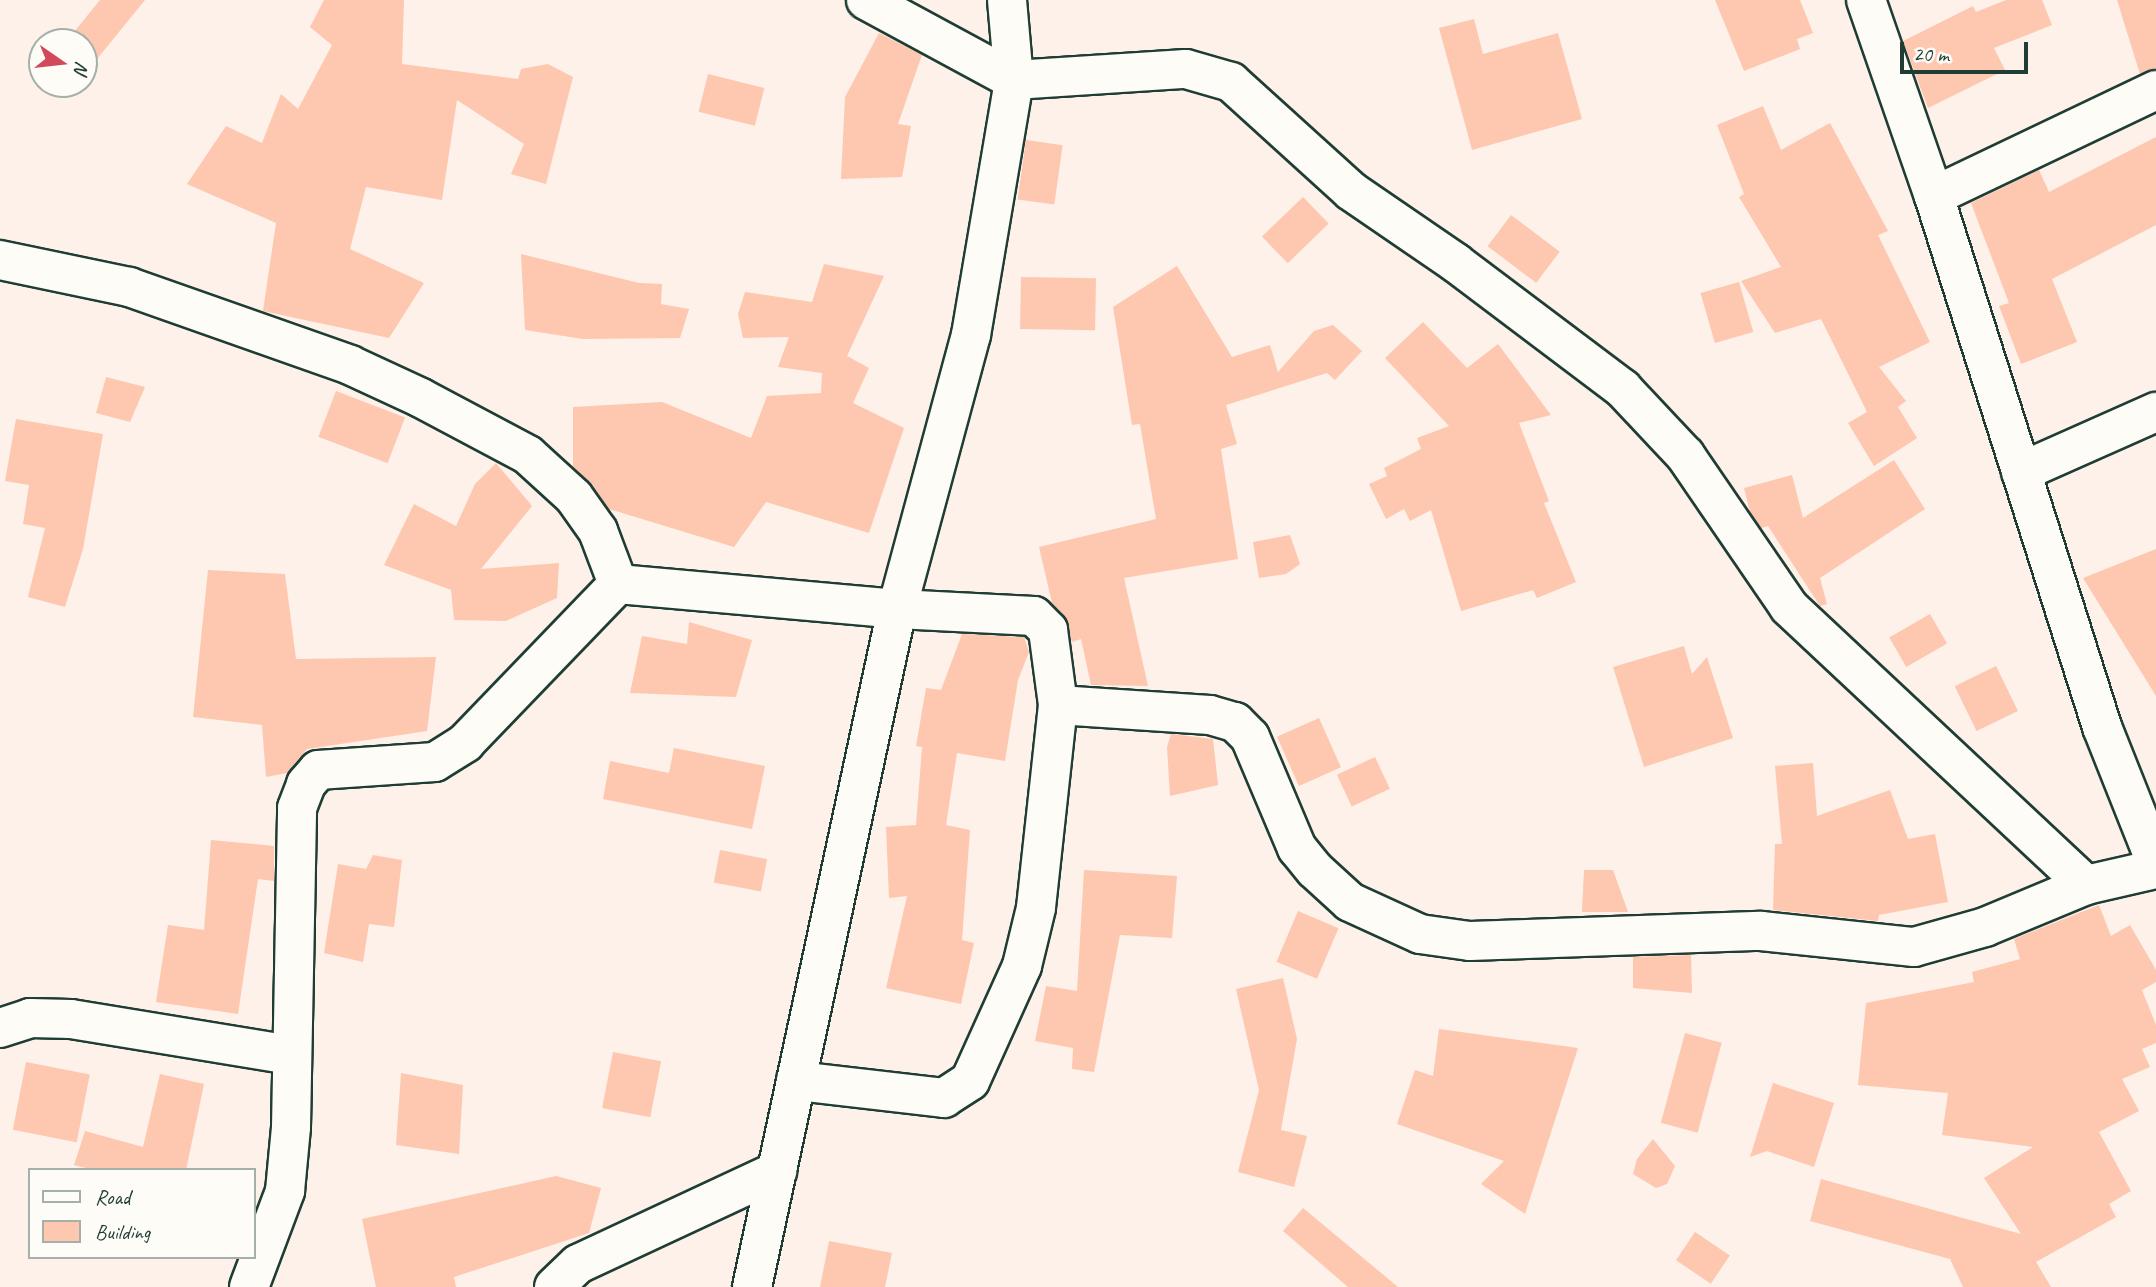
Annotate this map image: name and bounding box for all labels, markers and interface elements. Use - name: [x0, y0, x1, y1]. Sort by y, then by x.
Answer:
- north arrow: [28, 28, 98, 98]
- scale bar: [1904, 28, 2032, 72]
- text: 20 m: [1913, 41, 1949, 67]
- text: N: [68, 59, 95, 76]
- legend: [28, 1168, 256, 1259]
- text: Road: [95, 1184, 130, 1210]
- text: Building: [95, 1219, 150, 1245]

